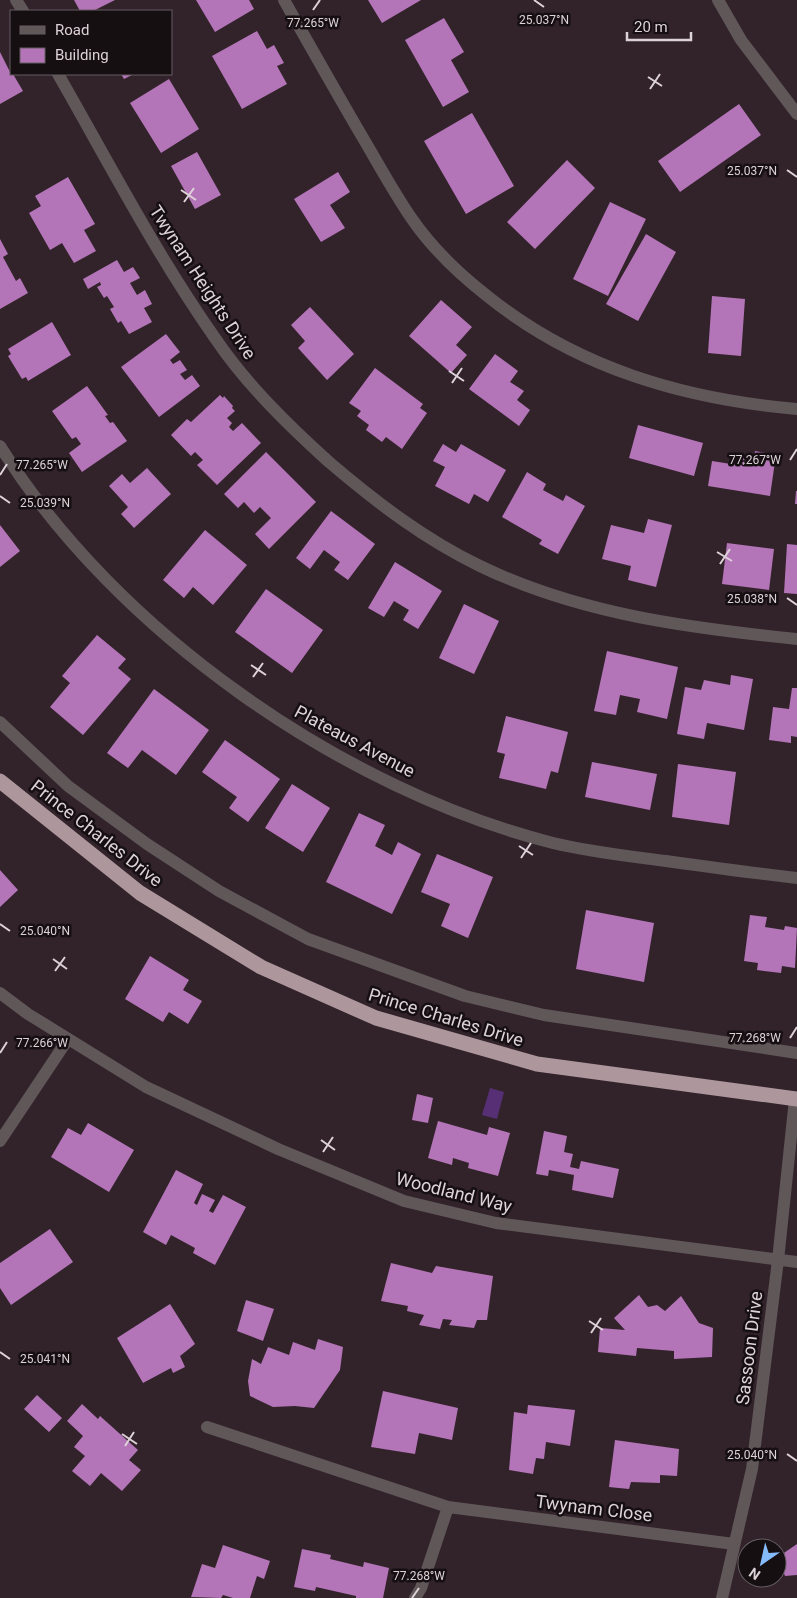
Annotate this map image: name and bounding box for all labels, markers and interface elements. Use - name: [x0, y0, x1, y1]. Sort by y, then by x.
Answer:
- legend: [10, 10, 172, 75]
- scale bar: [627, 10, 691, 42]
- text: 25.037°N: [519, 13, 569, 27]
- text: 77.265°W: [287, 16, 339, 30]
- text: 20 m: [634, 18, 668, 36]
- text: Road: [55, 21, 89, 39]
- text: Building: [55, 46, 109, 64]
- text: 25.037°N: [727, 164, 777, 178]
- street label: Twynam Heights Drive: [145, 201, 261, 363]
- text: 77.267°W: [729, 453, 781, 467]
- text: 77.265°W: [16, 458, 68, 472]
- text: 25.039°N: [20, 496, 70, 510]
- text: 25.038°N: [727, 592, 777, 606]
- street label: Plateaus Avenue: [291, 700, 419, 782]
- street label: Prince Charles Drive: [27, 775, 167, 891]
- text: 25.040°N: [20, 924, 70, 938]
- street label: Prince Charles Drive: [366, 983, 526, 1051]
- text: 77.268°W: [729, 1031, 781, 1045]
- text: 77.266°W: [16, 1036, 68, 1050]
- street label: Woodland Way: [394, 1167, 515, 1217]
- street label: Sassoon Drive: [732, 1290, 766, 1406]
- text: 25.041°N: [20, 1352, 70, 1366]
- text: 25.040°N: [727, 1448, 777, 1462]
- street label: Twynam Close: [534, 1490, 654, 1526]
- north arrow: [737, 1538, 787, 1588]
- text: N: [746, 1564, 763, 1583]
- text: 77.268°W: [393, 1569, 445, 1583]

